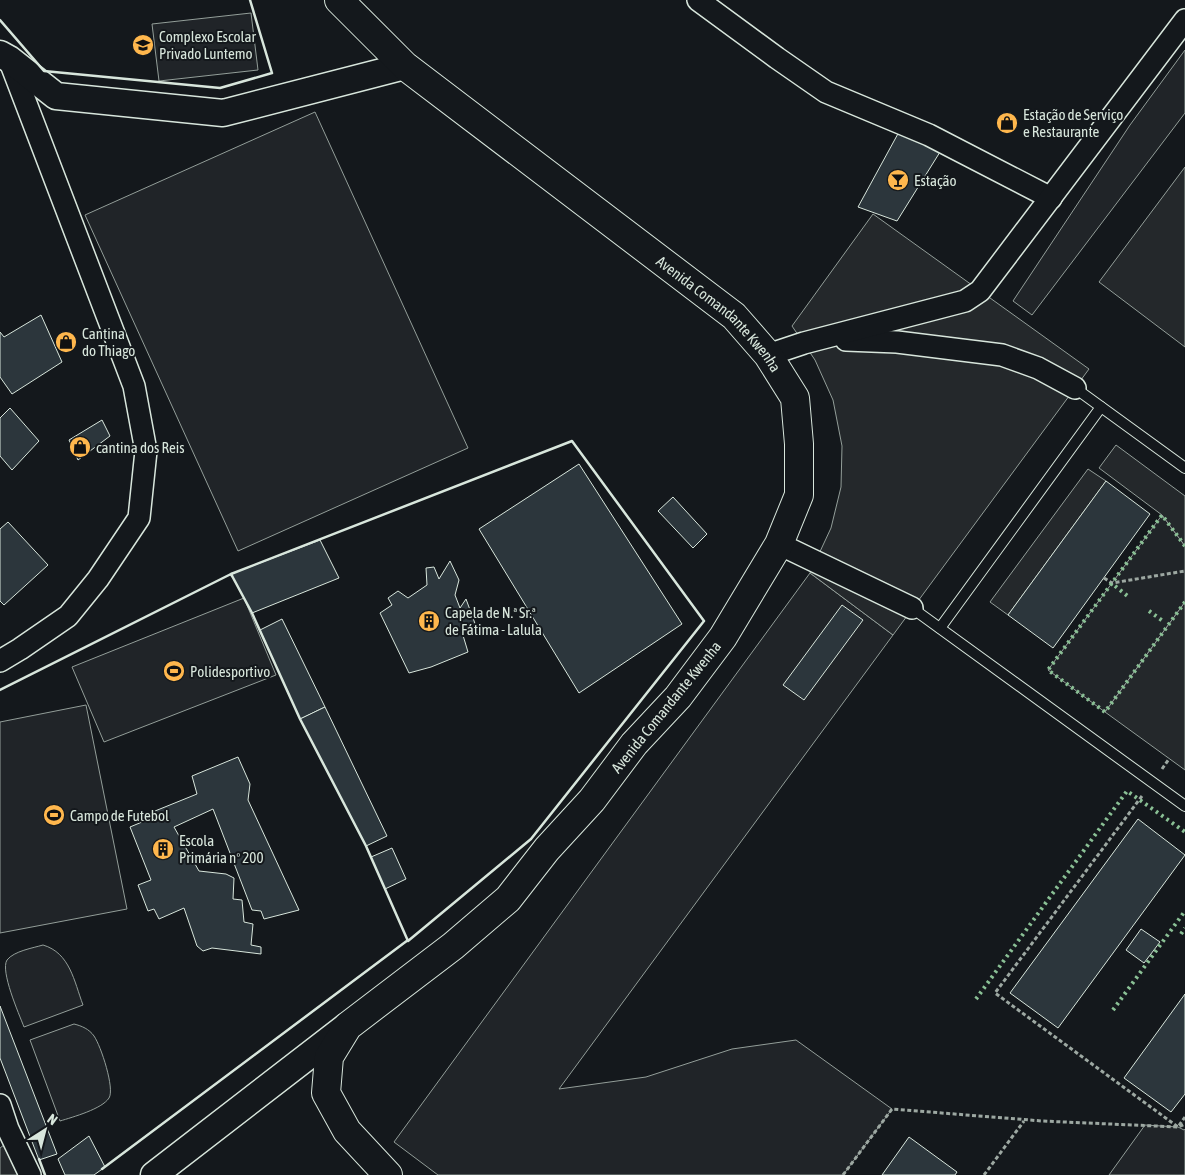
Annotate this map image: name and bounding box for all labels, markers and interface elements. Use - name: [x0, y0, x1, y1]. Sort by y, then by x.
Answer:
- place label: Complexo Escolar Privado Luntemo: [159, 28, 256, 62]
- school or university icon: Complexo Escolar Privado Luntemo: [131, 33, 155, 57]
- place label: Estação de Serviço e Restaurante: [1023, 106, 1123, 140]
- shop icon: Estação de Serviço e Restaurante: [995, 111, 1019, 135]
- bar icon: Estação: [886, 168, 910, 192]
- place label: Estação: [914, 172, 957, 189]
- street label: Avenida Comandante Kwenha: [653, 252, 785, 375]
- place label: Cantina do Thiago: [82, 325, 135, 359]
- shop icon: Cantina do Thiago: [54, 330, 78, 354]
- shop icon: cantina dos Reis: [68, 435, 92, 459]
- place label: cantina dos Reis: [96, 439, 184, 456]
- place label: Capela de N.ª Sr.ª de Fátima - Lalula: [445, 604, 542, 638]
- building icon: Capela de N.ª Sr.ª de Fátima - Lalula: [417, 609, 441, 633]
- street label: Avenida Comandante Kwenha: [608, 638, 724, 776]
- sports icon: Polidesportivo: [162, 659, 186, 683]
- place label: Polidesportivo: [190, 663, 270, 680]
- sports icon: Campo de Futebol: [42, 803, 66, 827]
- place label: Campo de Futebol: [70, 807, 169, 824]
- place label: Escola Primária nº 200: [179, 832, 263, 866]
- building icon: Escola Primária nº 200: [151, 837, 175, 861]
- north arrow: [20, 1105, 70, 1155]
- text: N: [45, 1111, 61, 1128]

